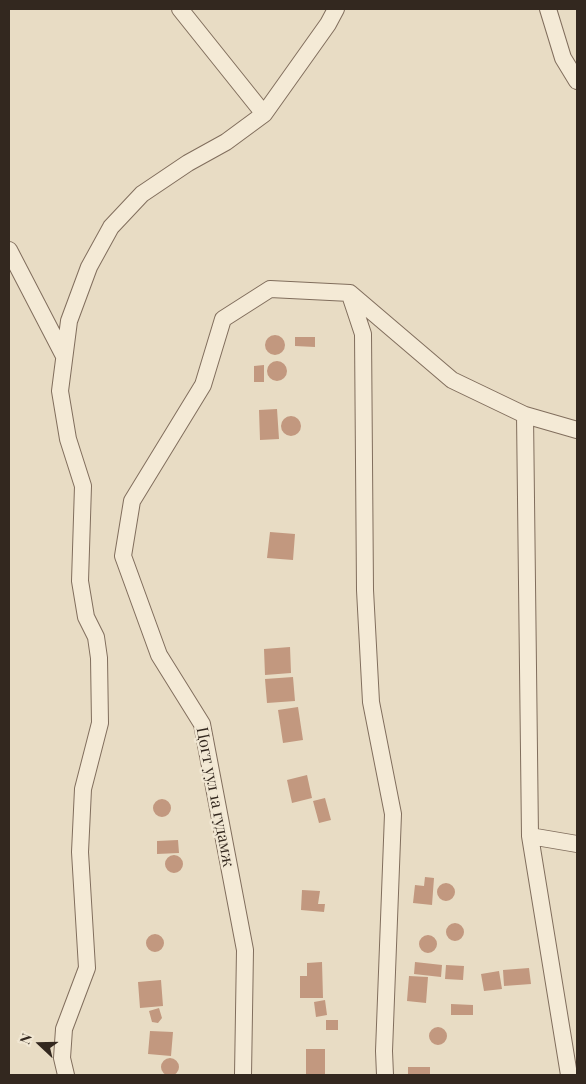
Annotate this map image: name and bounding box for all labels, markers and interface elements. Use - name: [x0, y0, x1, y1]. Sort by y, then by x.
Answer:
- street label: Цогт уул 1а гудамж: [192, 726, 238, 868]
- north arrow: [15, 1019, 65, 1069]
- text: N: [15, 1030, 36, 1047]

